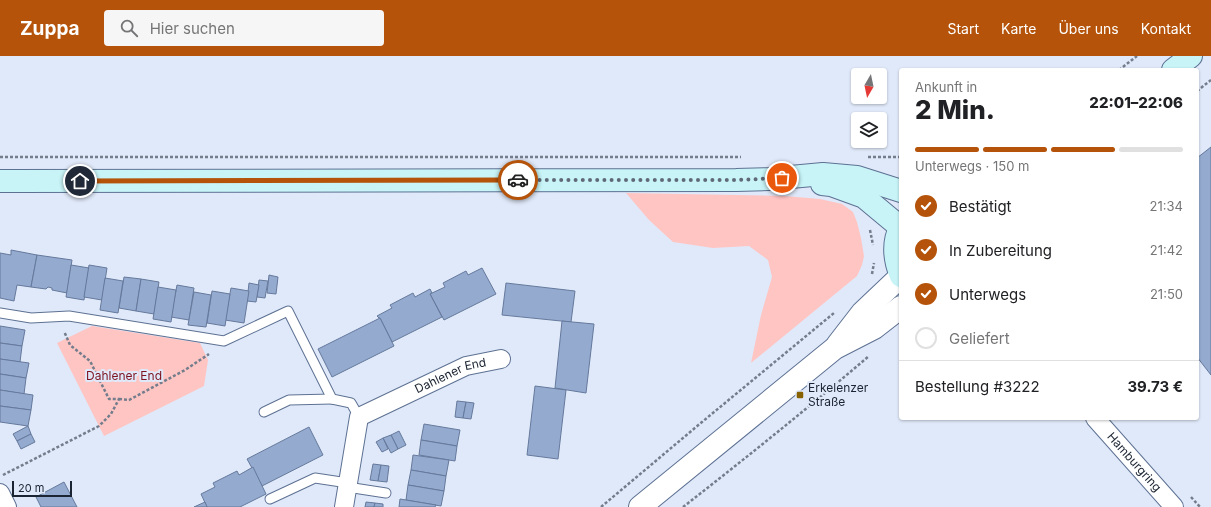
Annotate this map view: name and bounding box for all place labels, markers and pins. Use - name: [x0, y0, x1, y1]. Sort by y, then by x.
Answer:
- pin: [765, 161, 799, 195]
- pin: [63, 164, 97, 198]
- place label: Erkelenzer Straße: [808, 380, 869, 409]
- marker: Erkelenzer Straße: [795, 390, 805, 400]

